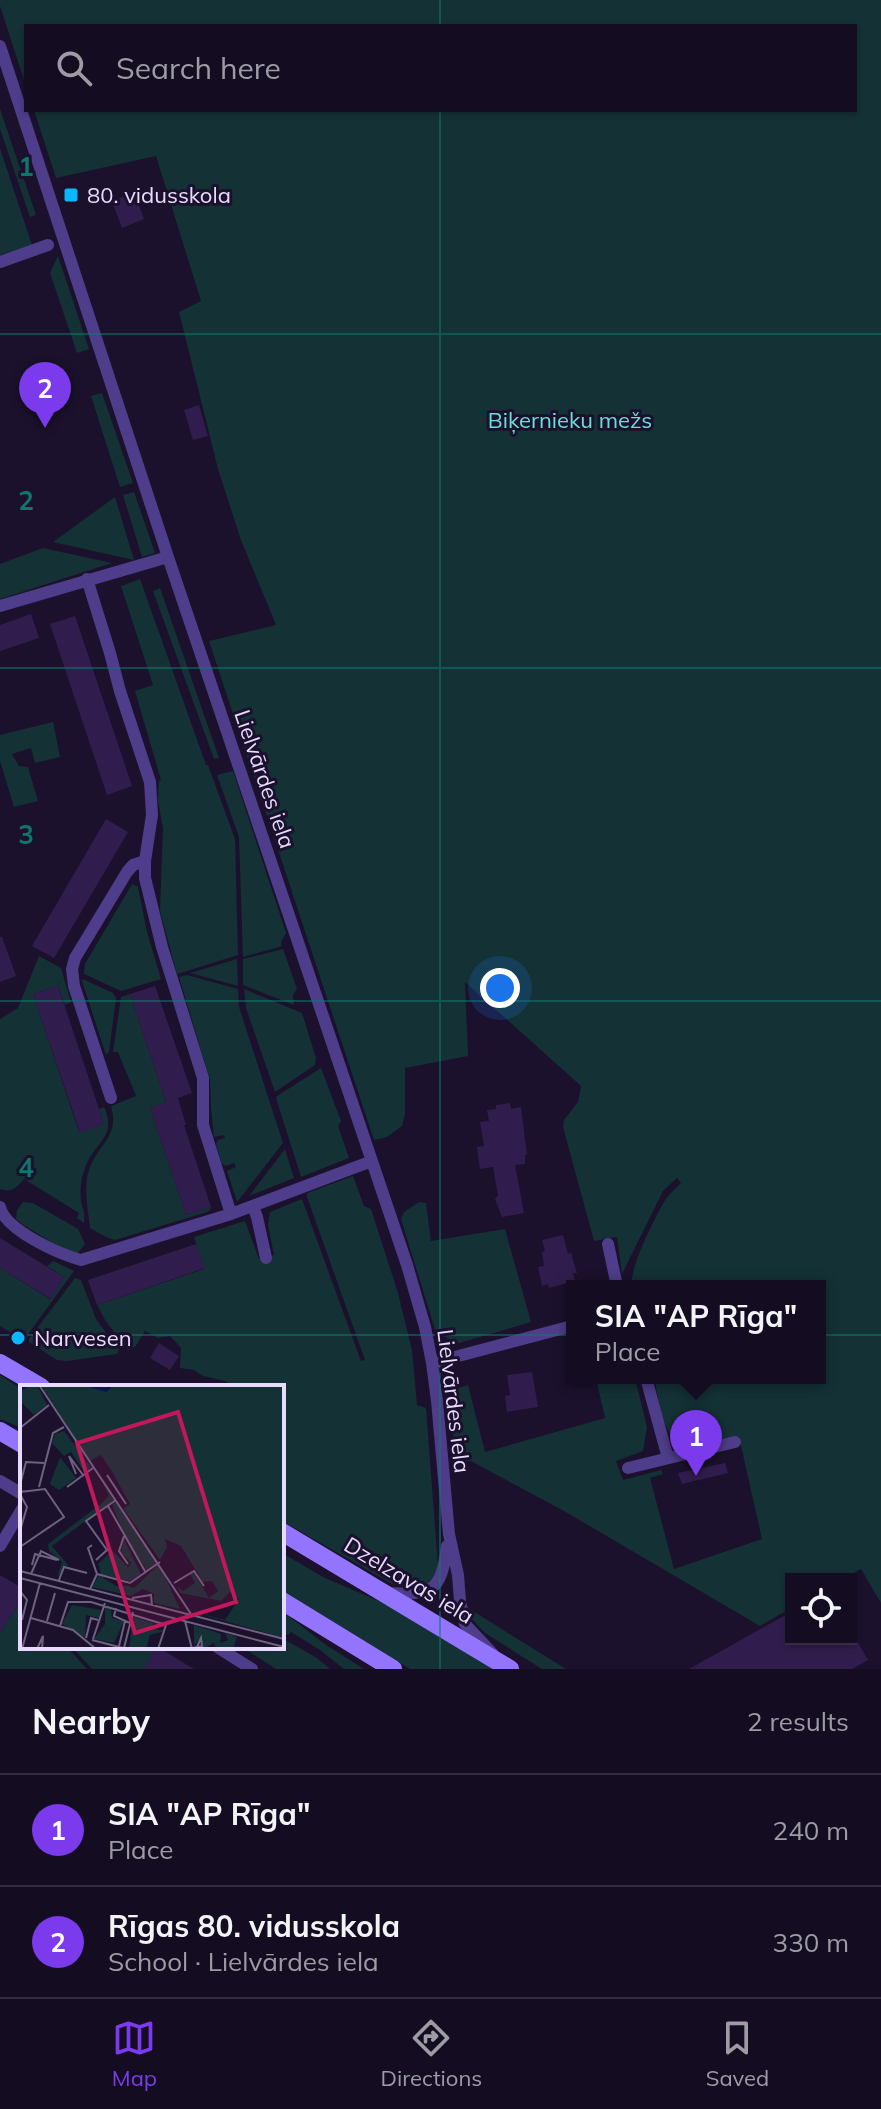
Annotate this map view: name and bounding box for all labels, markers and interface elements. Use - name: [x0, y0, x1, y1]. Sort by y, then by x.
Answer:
- search box: [24, 24, 857, 112]
- icon: search: [52, 46, 96, 90]
- text: Search here: [116, 49, 281, 87]
- text: 1: [18, 150, 34, 183]
- place label: 80. vidusskola: [87, 181, 231, 209]
- marker: 80. vidusskola: [62, 186, 80, 204]
- pin: 2: [19, 362, 71, 428]
- park label: Biķernieku mežs: [488, 406, 652, 435]
- text: 2: [18, 484, 34, 517]
- street label: Lielvārdes iela: [228, 706, 302, 852]
- text: 3: [18, 818, 34, 851]
- your location: [480, 968, 520, 1008]
- text: 4: [18, 1151, 34, 1184]
- popup: [566, 1280, 826, 1384]
- text: SIA "AP Rīga": [595, 1297, 797, 1335]
- place label: Narvesen: [34, 1324, 132, 1352]
- street label: Lielvārdes iela: [431, 1328, 477, 1474]
- marker: Narvesen: [9, 1329, 27, 1347]
- text: Place: [595, 1335, 660, 1368]
- inset map: [20, 1385, 284, 1649]
- pin: 1: [670, 1410, 722, 1476]
- street label: Dzelzavas iela: [339, 1530, 479, 1630]
- map controls: [785, 1573, 857, 1645]
- button: locate: [785, 1573, 857, 1645]
- text: Nearby: [32, 1700, 150, 1743]
- text: 2 results: [747, 1705, 849, 1738]
- text: SIA "AP Rīga": [108, 1795, 310, 1833]
- text: 1: [50, 1814, 66, 1847]
- text: 240 m: [773, 1814, 849, 1847]
- text: Place: [108, 1833, 173, 1866]
- text: Rīgas 80. vidusskola: [108, 1907, 400, 1945]
- text: 2: [50, 1926, 66, 1959]
- text: 330 m: [773, 1926, 849, 1959]
- text: School · Lielvārdes iela: [108, 1945, 379, 1978]
- tab: Map: [112, 2016, 157, 2092]
- tab: Directions: [381, 2016, 482, 2092]
- tab: Saved: [706, 2016, 769, 2092]

